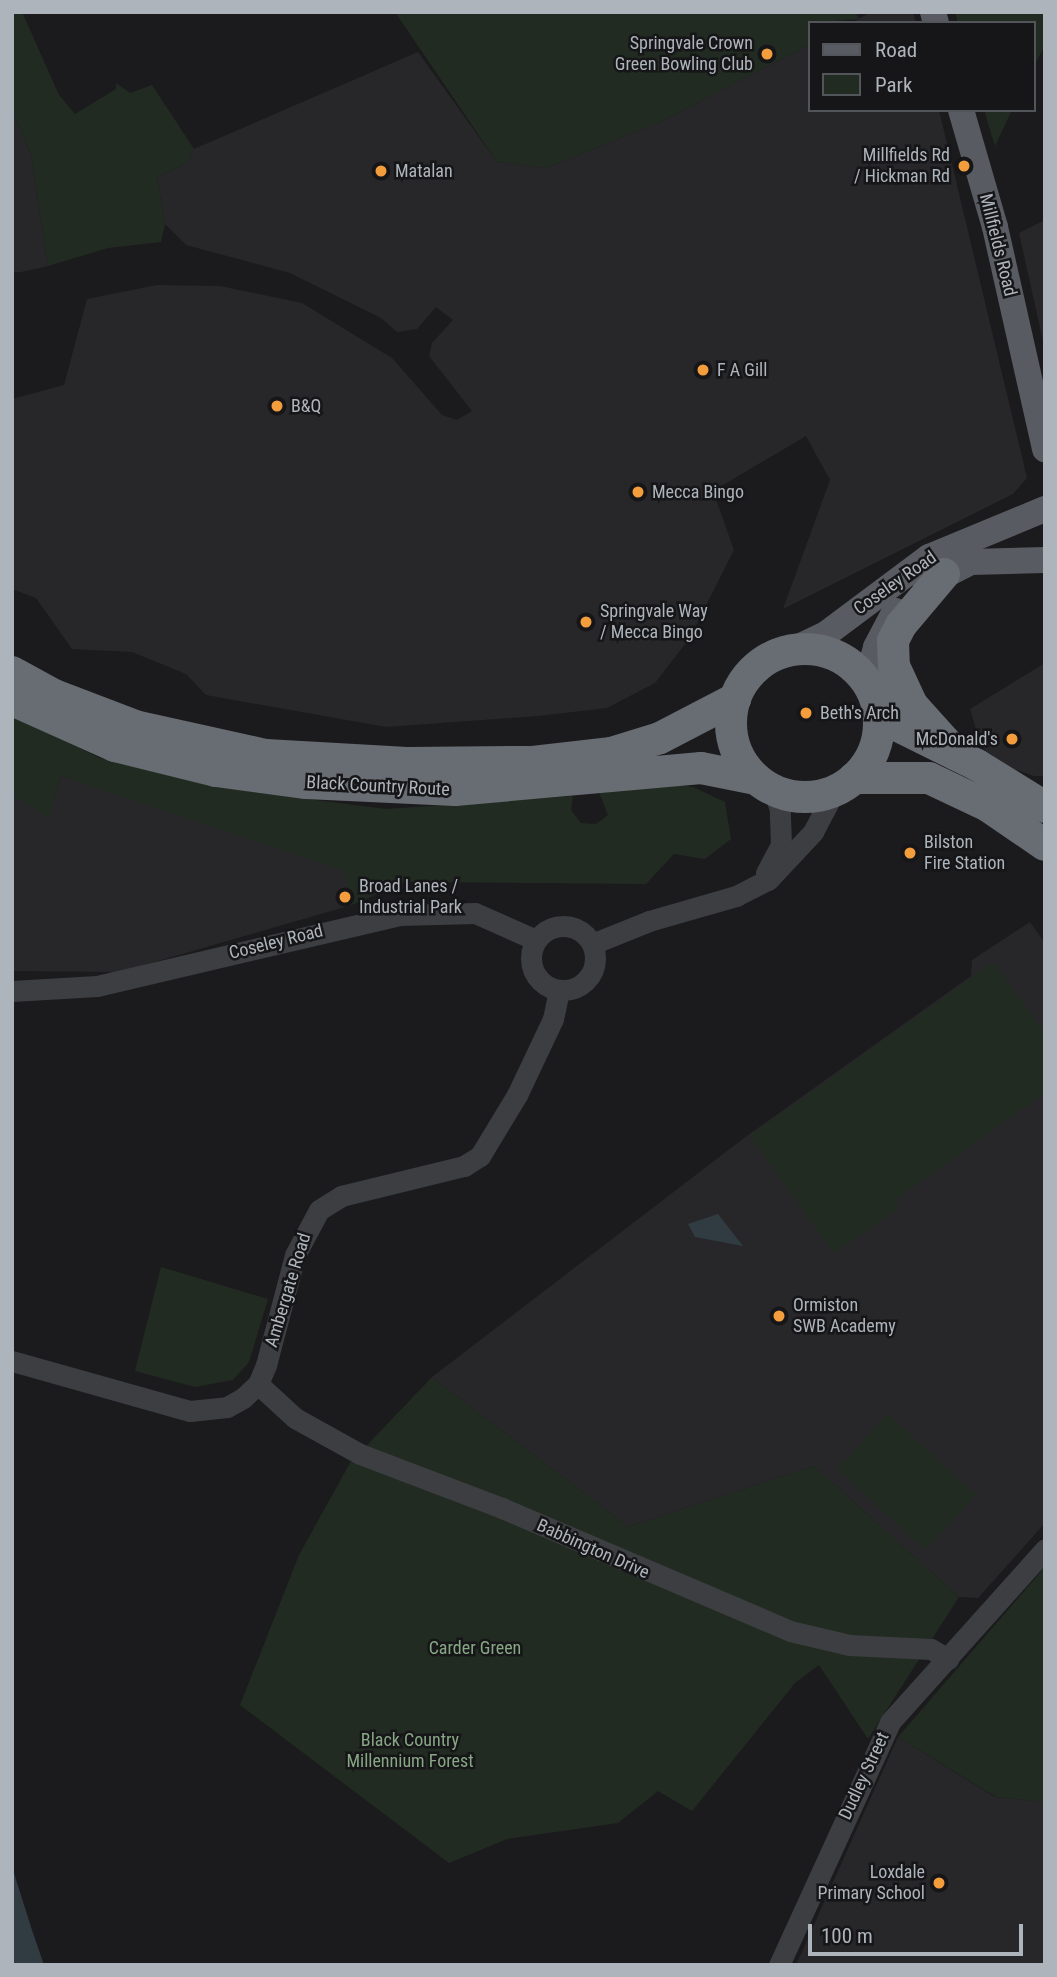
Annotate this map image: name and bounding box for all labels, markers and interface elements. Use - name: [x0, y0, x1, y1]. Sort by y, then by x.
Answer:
- legend: [808, 21, 1036, 112]
- place label: Springvale Crown Green Bowling Club: [615, 33, 753, 76]
- text: Road: [875, 38, 917, 62]
- marker: Springvale Crown Green Bowling Club: [759, 46, 775, 62]
- text: Park: [875, 73, 912, 97]
- place label: Millfields Rd / Hickman Rd: [854, 145, 950, 188]
- marker: Millfields Rd / Hickman Rd: [956, 158, 972, 174]
- place label: Matalan: [395, 160, 453, 182]
- marker: Matalan: [373, 163, 389, 179]
- street label: Millfields Road: [975, 192, 1021, 298]
- place label: F A Gill: [717, 359, 767, 381]
- marker: F A Gill: [695, 362, 711, 378]
- place label: B&Q: [291, 395, 321, 417]
- marker: B&Q: [269, 398, 285, 414]
- place label: Mecca Bingo: [652, 481, 744, 503]
- marker: Mecca Bingo: [630, 484, 646, 500]
- street label: Coseley Road: [849, 547, 941, 619]
- place label: Springvale Way / Mecca Bingo: [600, 601, 708, 644]
- marker: Springvale Way / Mecca Bingo: [578, 614, 594, 630]
- place label: Beth's Arch: [820, 702, 899, 724]
- marker: Beth's Arch: [798, 705, 814, 721]
- place label: McDonald's: [916, 728, 998, 750]
- marker: McDonald's: [1004, 731, 1020, 747]
- street label: Black Country Route: [306, 771, 450, 801]
- place label: Bilston Fire Station: [924, 832, 1005, 874]
- marker: Bilston Fire Station: [902, 845, 918, 861]
- place label: Broad Lanes / Industrial Park: [359, 876, 462, 918]
- marker: Broad Lanes / Industrial Park: [337, 889, 353, 905]
- street label: Coseley Road: [227, 920, 325, 964]
- street label: Ambergate Road: [260, 1230, 316, 1350]
- place label: Ormiston SWB Academy: [793, 1295, 896, 1338]
- marker: Ormiston SWB Academy: [771, 1308, 787, 1324]
- street label: Babbington Drive: [533, 1515, 653, 1583]
- park label: Carder Green: [429, 1637, 521, 1659]
- street label: Dudley Street: [834, 1729, 894, 1823]
- park label: Black Country Millennium Forest: [346, 1730, 474, 1772]
- place label: Loxdale Primary School: [817, 1862, 925, 1904]
- marker: Loxdale Primary School: [931, 1875, 947, 1891]
- scale bar: [812, 1910, 1027, 1954]
- text: 100 m: [821, 1924, 873, 1948]

